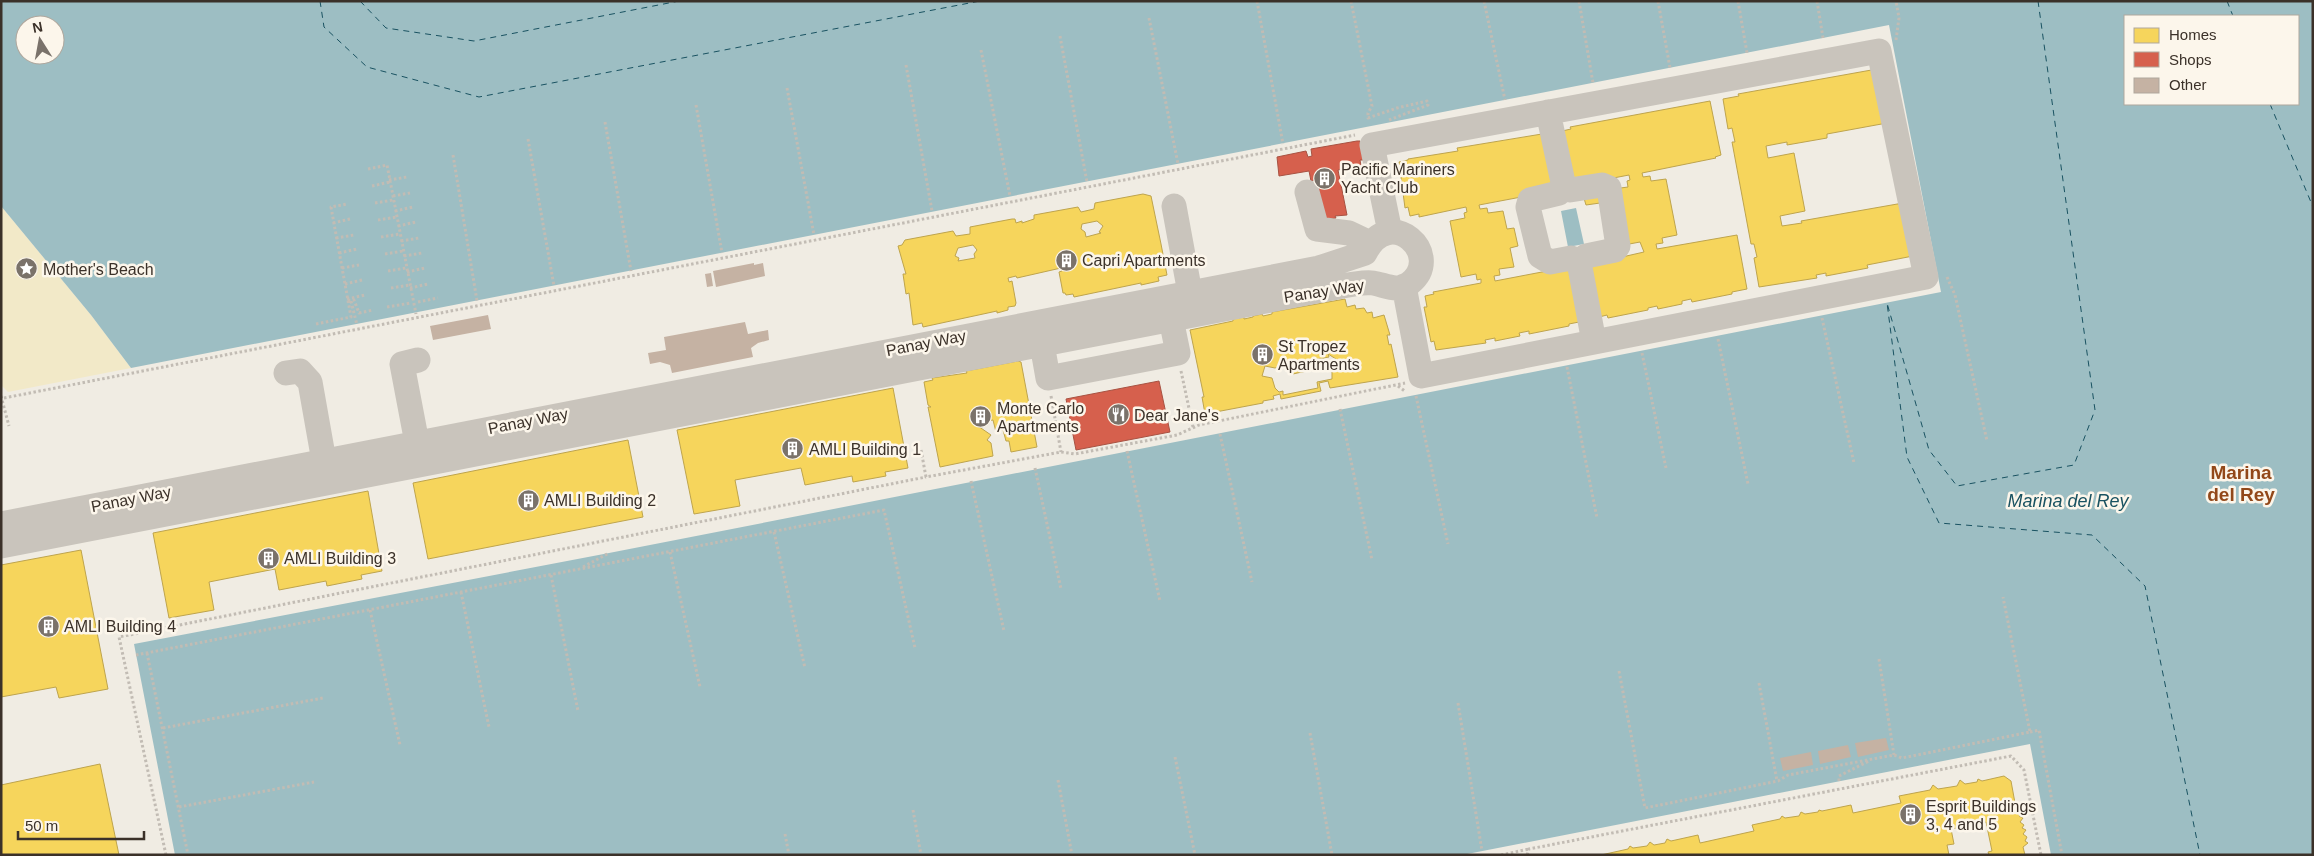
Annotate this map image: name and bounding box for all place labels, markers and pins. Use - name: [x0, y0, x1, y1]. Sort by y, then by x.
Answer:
- place label: Pacific Mariners Yacht Club: [1341, 161, 1455, 196]
- building icon: Pacific Mariners Yacht Club: [1313, 166, 1337, 190]
- building icon: Capri Apartments: [1054, 248, 1078, 272]
- place label: Capri Apartments: [1082, 252, 1206, 269]
- place icon: Mother's Beach: [15, 257, 39, 281]
- place label: Mother's Beach: [43, 261, 154, 278]
- place label: St Tropez Apartments: [1278, 338, 1360, 373]
- building icon: St Tropez Apartments: [1250, 343, 1274, 367]
- place label: Monte Carlo Apartments: [997, 400, 1084, 435]
- restaurant icon: Dear Jane's: [1106, 403, 1130, 427]
- building icon: Monte Carlo Apartments: [969, 405, 993, 429]
- place label: Dear Jane's: [1134, 407, 1219, 424]
- building icon: AMLI Building 1: [781, 437, 805, 461]
- place label: AMLI Building 1: [809, 441, 921, 458]
- building icon: AMLI Building 2: [516, 488, 540, 512]
- place label: AMLI Building 2: [544, 492, 656, 509]
- building icon: AMLI Building 3: [256, 546, 280, 570]
- place label: AMLI Building 3: [284, 550, 396, 567]
- building icon: AMLI Building 4: [36, 614, 60, 638]
- place label: AMLI Building 4: [64, 618, 176, 635]
- place label: Esprit Buildings 3, 4 and 5: [1926, 798, 2036, 833]
- building icon: Esprit Buildings 3, 4 and 5: [1898, 803, 1922, 827]

